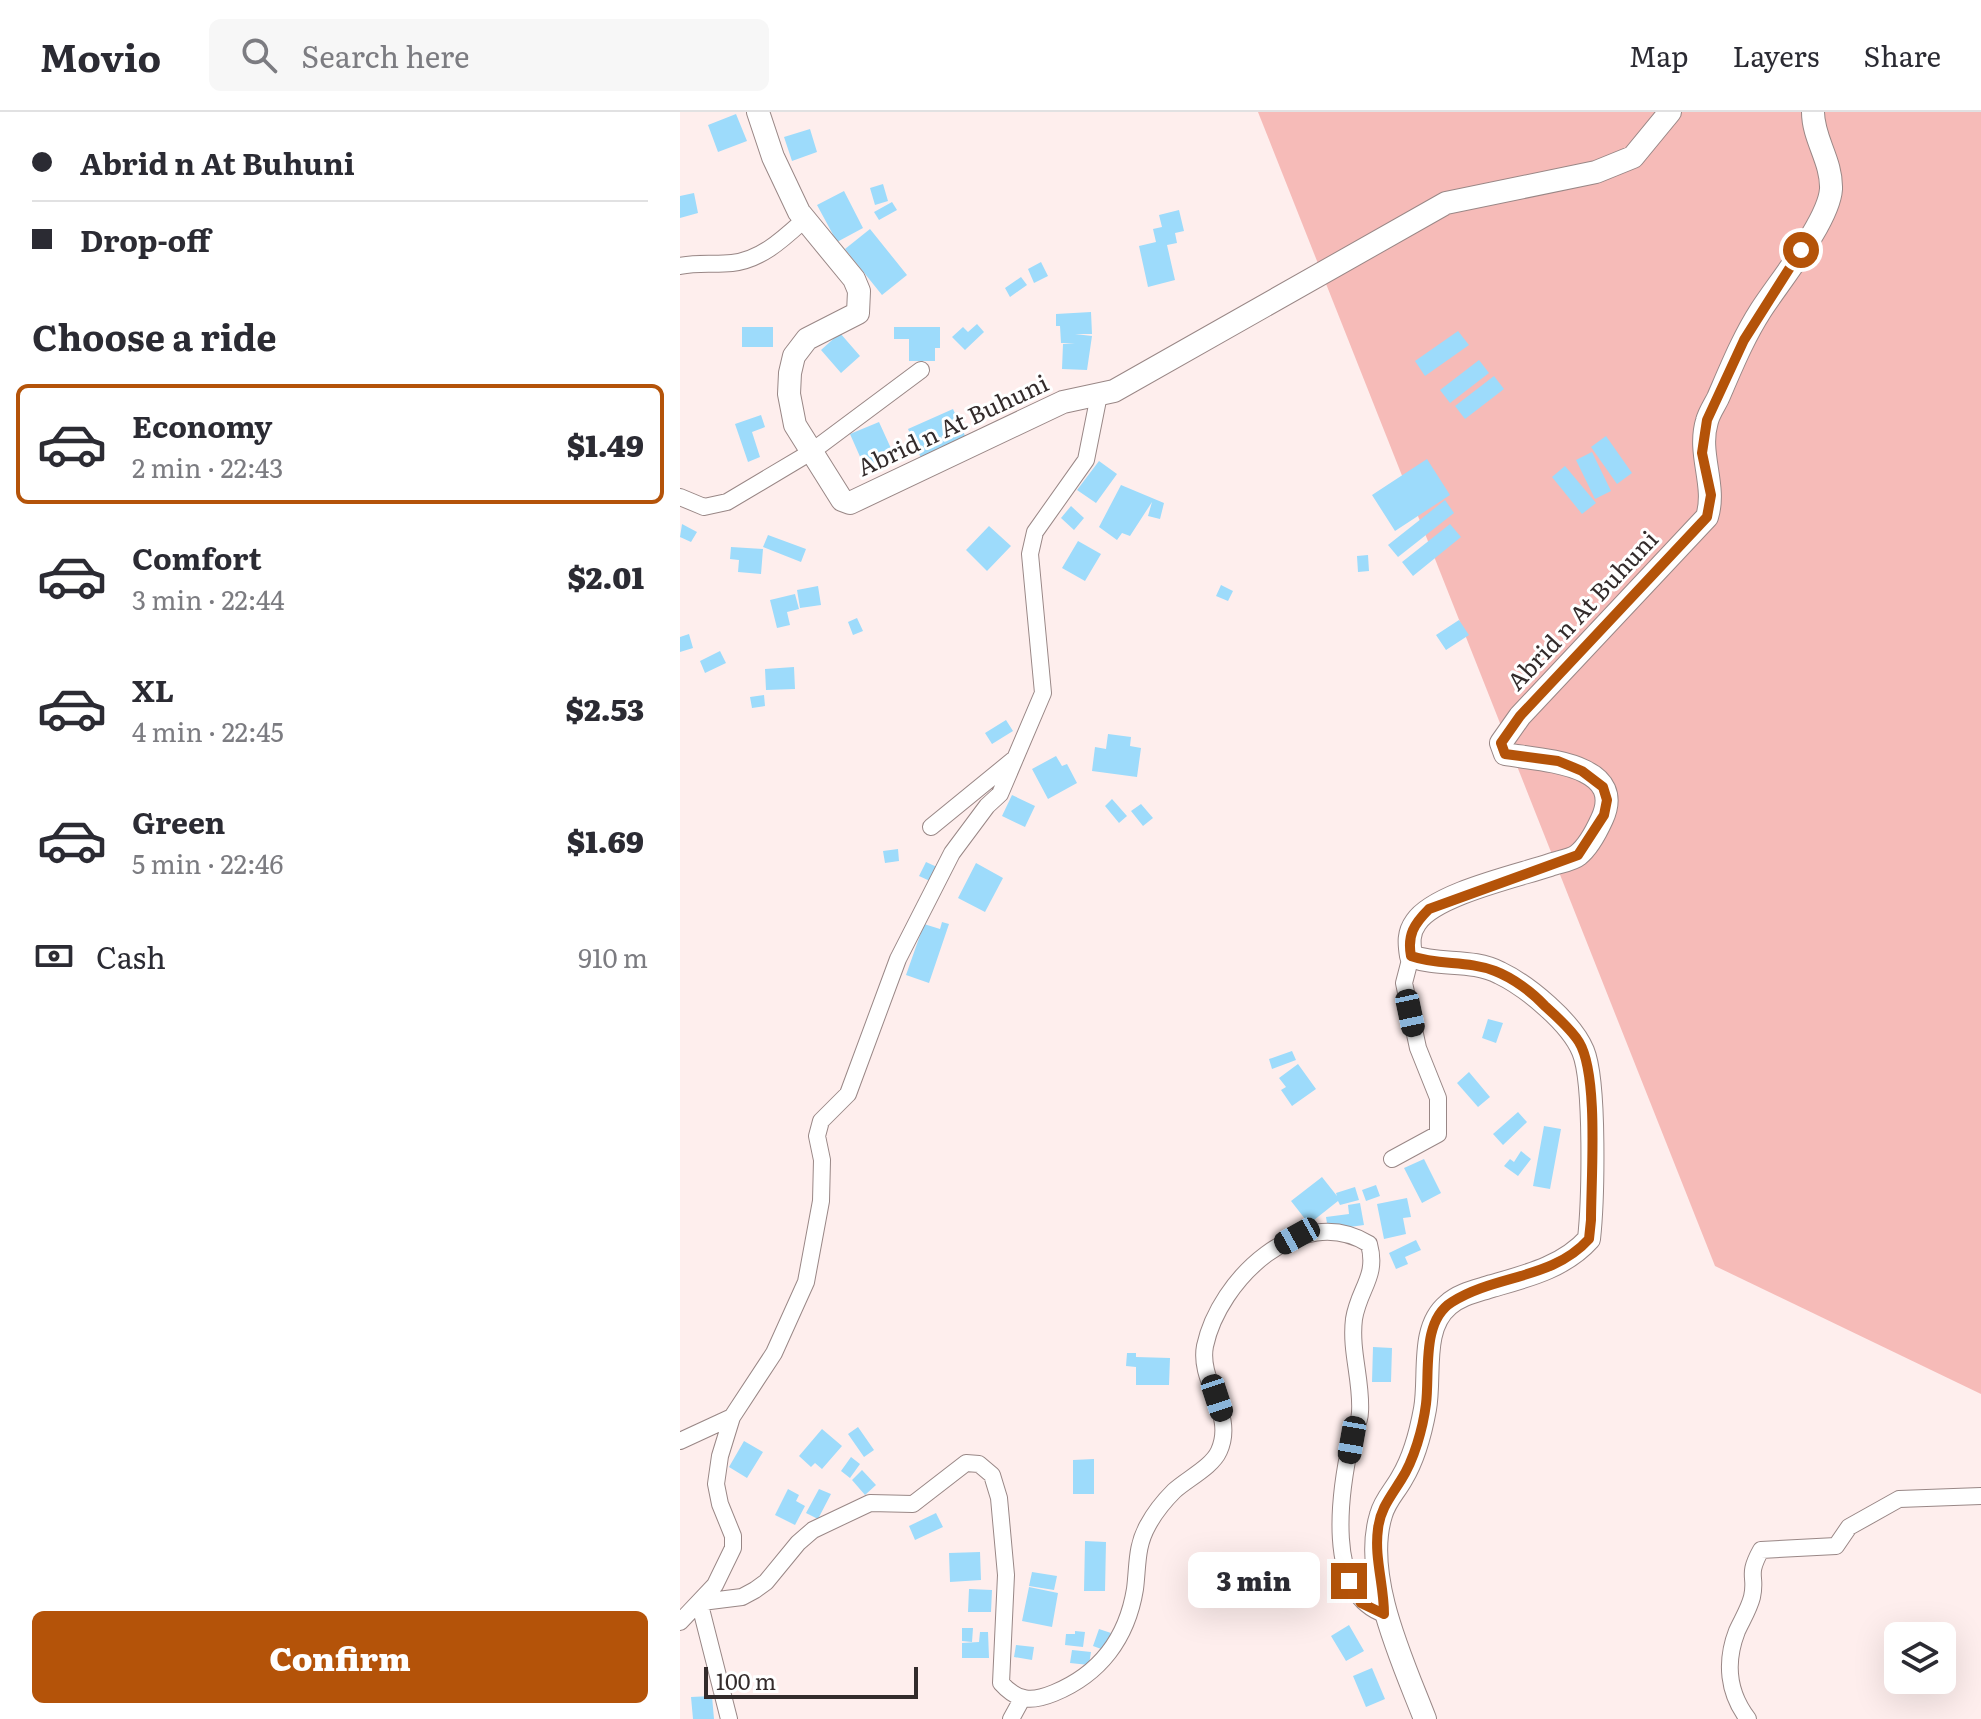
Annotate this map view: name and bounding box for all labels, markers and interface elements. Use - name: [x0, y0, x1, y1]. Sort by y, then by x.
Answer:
- search box: [209, 19, 769, 91]
- text: Movio: [40, 27, 161, 84]
- icon: search: [237, 33, 281, 77]
- text: Search here: [301, 33, 470, 77]
- text: Map: [1629, 34, 1688, 76]
- text: Layers: [1732, 34, 1819, 76]
- text: Share: [1863, 34, 1941, 76]
- text: Abrid n At Buhuni: [80, 140, 355, 184]
- text: Drop-off: [80, 217, 210, 261]
- route start: [1783, 232, 1819, 268]
- text: Choose a ride: [32, 309, 277, 362]
- street label: Abrid n At Buhuni: [851, 364, 1053, 483]
- text: Economy: [132, 403, 272, 447]
- icon: car: [36, 408, 108, 480]
- text: $1.49: [567, 422, 644, 466]
- text: 2 min · 22:43: [132, 447, 283, 486]
- street label: Abrid n At Buhuni: [1498, 521, 1665, 697]
- text: Comfort: [132, 535, 262, 579]
- icon: car: [36, 540, 108, 612]
- text: $2.01: [567, 554, 644, 598]
- text: 3 min · 22:44: [132, 579, 285, 618]
- text: XL: [132, 667, 174, 711]
- icon: car: [36, 672, 108, 744]
- text: $2.53: [566, 686, 644, 730]
- text: 4 min · 22:45: [132, 711, 284, 750]
- text: Green: [132, 799, 225, 843]
- icon: car: [36, 804, 108, 876]
- text: $1.69: [567, 818, 644, 862]
- text: 5 min · 22:46: [132, 843, 283, 882]
- icon: cash: [32, 934, 76, 978]
- text: Cash: [96, 934, 166, 978]
- text: 910 m: [578, 937, 648, 976]
- car: [1393, 987, 1427, 1039]
- car: [1270, 1214, 1324, 1258]
- car: [1198, 1371, 1236, 1425]
- car: [1336, 1414, 1368, 1466]
- callout: 3 min: [1189, 1553, 1321, 1609]
- text: 3 min: [1217, 1560, 1291, 1599]
- route end: [1331, 1563, 1367, 1599]
- button: Confirm: [32, 1611, 648, 1703]
- map controls: [1884, 1622, 1956, 1694]
- button: layers: [1884, 1622, 1956, 1694]
- scale bar: [704, 1663, 918, 1699]
- text: 100 m: [716, 1664, 776, 1697]

